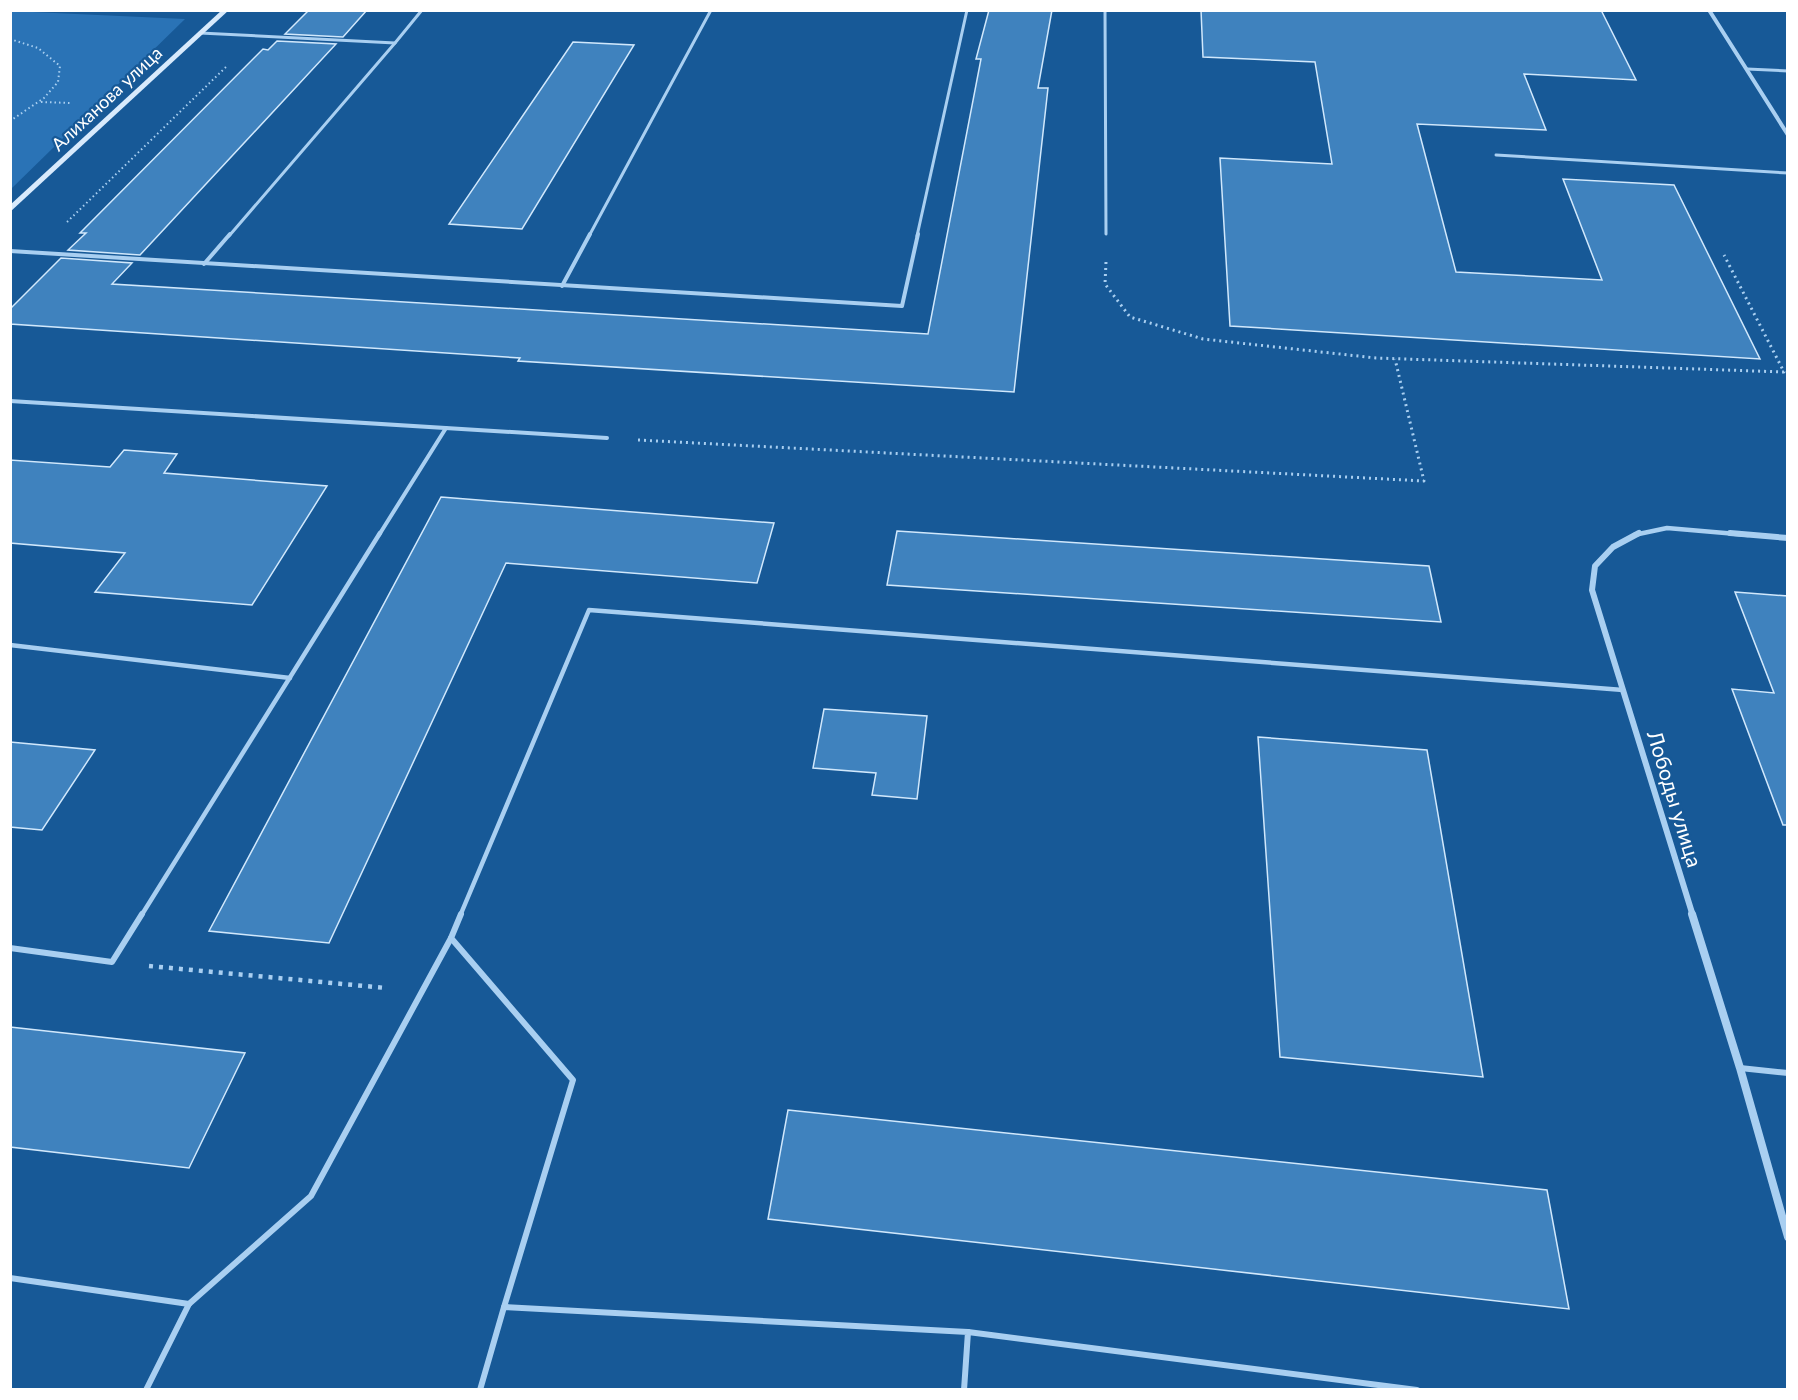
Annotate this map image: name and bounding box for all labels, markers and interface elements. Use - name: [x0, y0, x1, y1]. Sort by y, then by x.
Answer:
- street label: Алиханова улица: [46, 41, 166, 155]
- street label: Лободы улица: [1643, 726, 1708, 870]

